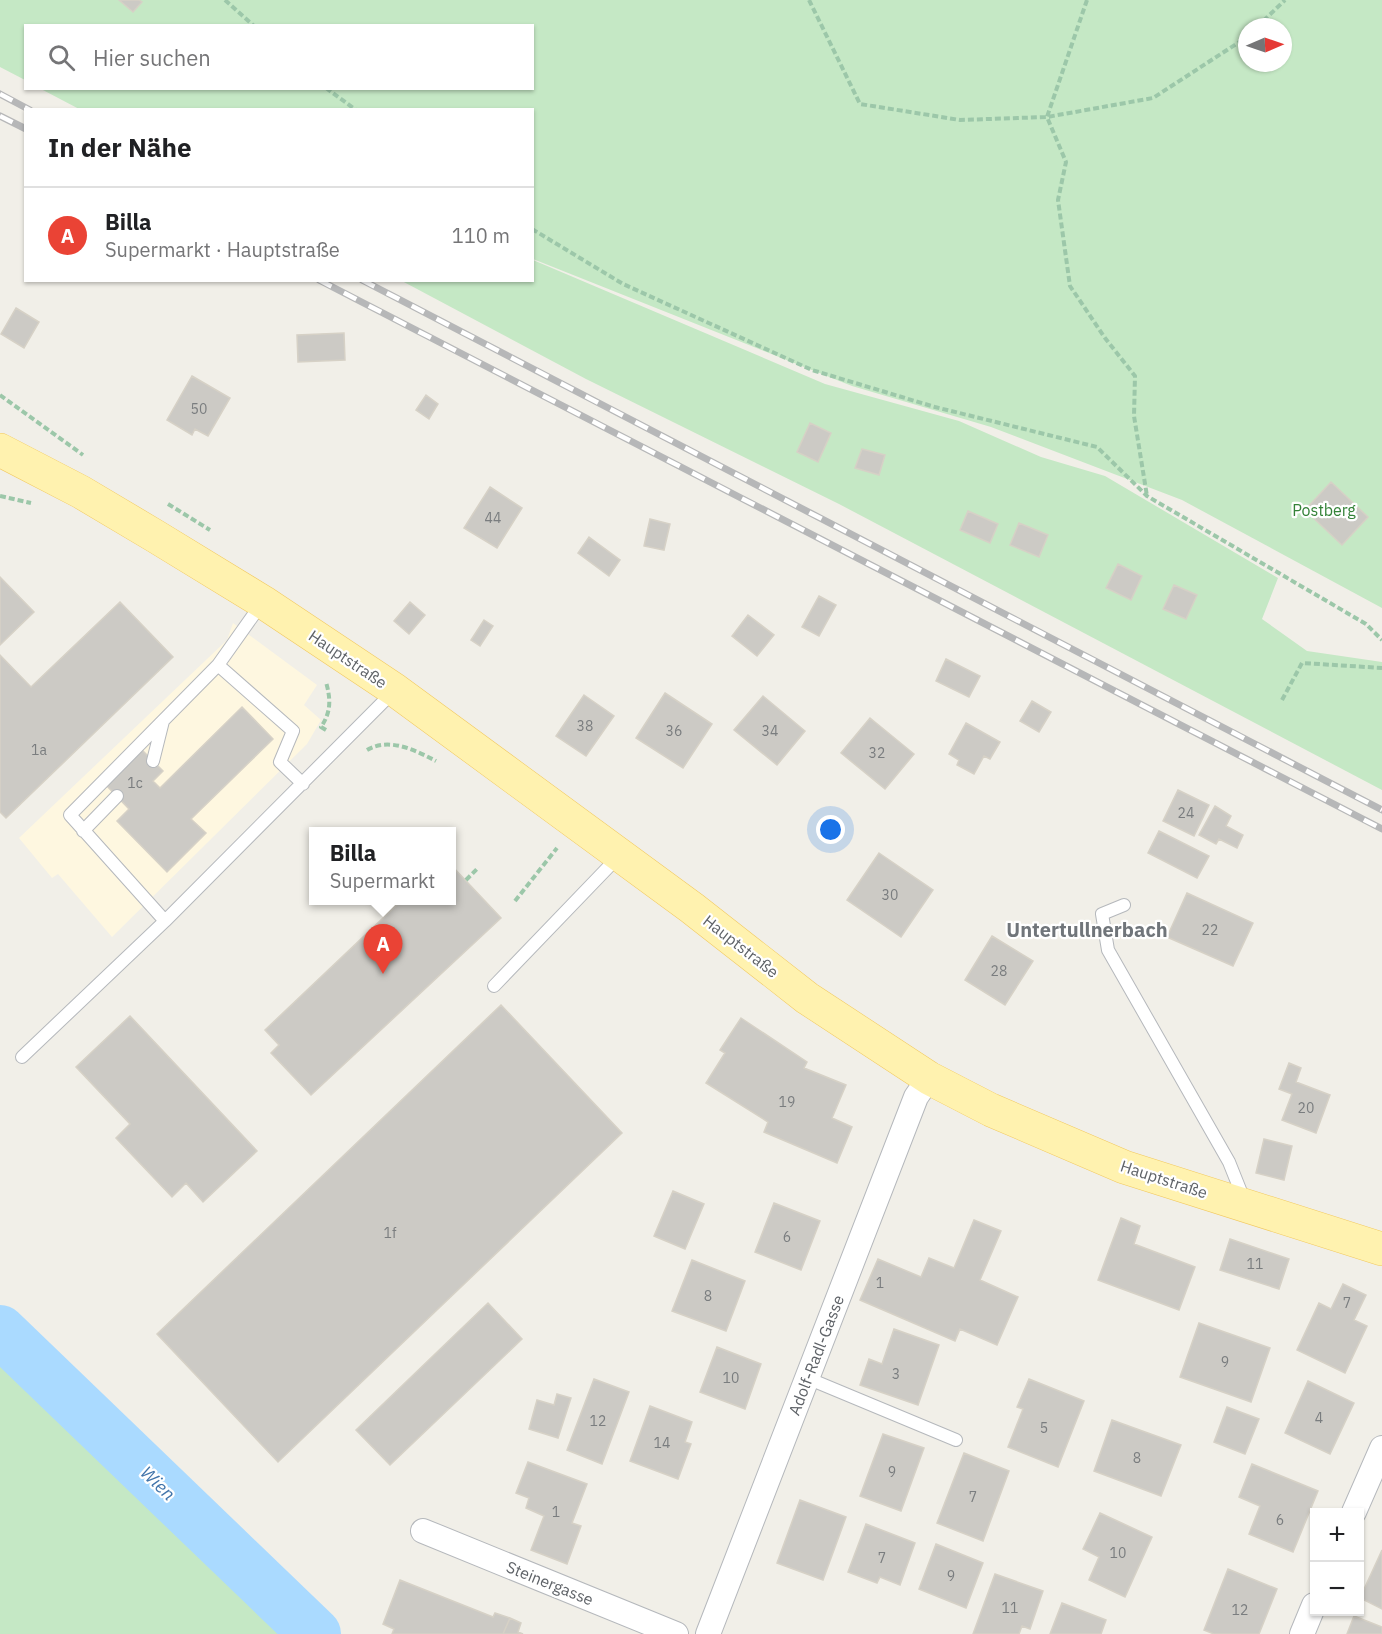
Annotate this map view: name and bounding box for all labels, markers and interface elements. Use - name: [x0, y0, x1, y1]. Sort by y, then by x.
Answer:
- north arrow: [1238, 18, 1292, 72]
- search box: [24, 24, 534, 90]
- icon: search: [45, 41, 78, 74]
- text: Hier suchen: [93, 43, 211, 72]
- text: In der Nähe: [48, 130, 192, 164]
- text: Billa: [105, 207, 152, 236]
- text: A: [61, 222, 74, 249]
- text: 110 m: [452, 222, 510, 249]
- text: Supermarkt · Hauptstraße: [105, 236, 340, 263]
- house number: 50: [191, 400, 207, 418]
- park label: Postberg: [1292, 500, 1356, 520]
- house number: 44: [485, 509, 501, 527]
- street label: Hauptstraße: [305, 625, 391, 693]
- house number: 38: [577, 717, 593, 735]
- house number: 36: [666, 722, 682, 740]
- house number: 34: [762, 722, 778, 740]
- house number: 1a: [31, 741, 47, 759]
- house number: 32: [869, 744, 885, 762]
- house number: 1c: [127, 774, 143, 792]
- house number: 24: [1178, 804, 1194, 822]
- your location: [816, 815, 845, 844]
- popup: [309, 827, 456, 905]
- text: Billa: [330, 838, 376, 867]
- text: Supermarkt: [330, 867, 435, 894]
- house number: 30: [882, 886, 898, 904]
- street label: Hauptstraße: [699, 910, 783, 982]
- district label: Untertullnerbach: [1006, 916, 1168, 943]
- house number: 22: [1202, 921, 1218, 939]
- pin: A: [364, 924, 403, 974]
- house number: 28: [991, 962, 1007, 980]
- house number: 19: [779, 1093, 795, 1111]
- house number: 20: [1298, 1099, 1314, 1117]
- street label: Hauptstraße: [1118, 1156, 1210, 1203]
- house number: 1f: [384, 1224, 397, 1242]
- house number: 6: [783, 1228, 791, 1246]
- house number: 11: [1247, 1255, 1263, 1273]
- house number: 1: [876, 1274, 884, 1292]
- house number: 8: [704, 1287, 712, 1305]
- street label: Adolf-Radl-Gasse: [784, 1292, 848, 1418]
- house number: 7: [1343, 1294, 1351, 1312]
- house number: 9: [1221, 1353, 1229, 1371]
- house number: 3: [892, 1365, 900, 1383]
- house number: 10: [723, 1369, 739, 1387]
- house number: 4: [1315, 1409, 1323, 1427]
- house number: 12: [590, 1412, 606, 1430]
- house number: 5: [1040, 1419, 1048, 1437]
- house number: 14: [654, 1434, 670, 1452]
- house number: 8: [1133, 1449, 1141, 1467]
- water label: Wien: [136, 1461, 180, 1505]
- house number: 9: [888, 1463, 896, 1481]
- house number: 7: [969, 1488, 977, 1506]
- house number: 1: [552, 1503, 560, 1521]
- map controls: [1310, 1508, 1364, 1616]
- button: +: [1310, 1508, 1364, 1562]
- house number: 6: [1276, 1511, 1284, 1529]
- house number: 10: [1110, 1544, 1126, 1562]
- house number: 7: [878, 1549, 886, 1567]
- street label: Steinergasse: [503, 1556, 597, 1610]
- button: −: [1310, 1562, 1364, 1616]
- house number: 9: [947, 1567, 955, 1585]
- house number: 11: [1002, 1599, 1018, 1617]
- house number: 12: [1232, 1601, 1248, 1619]

